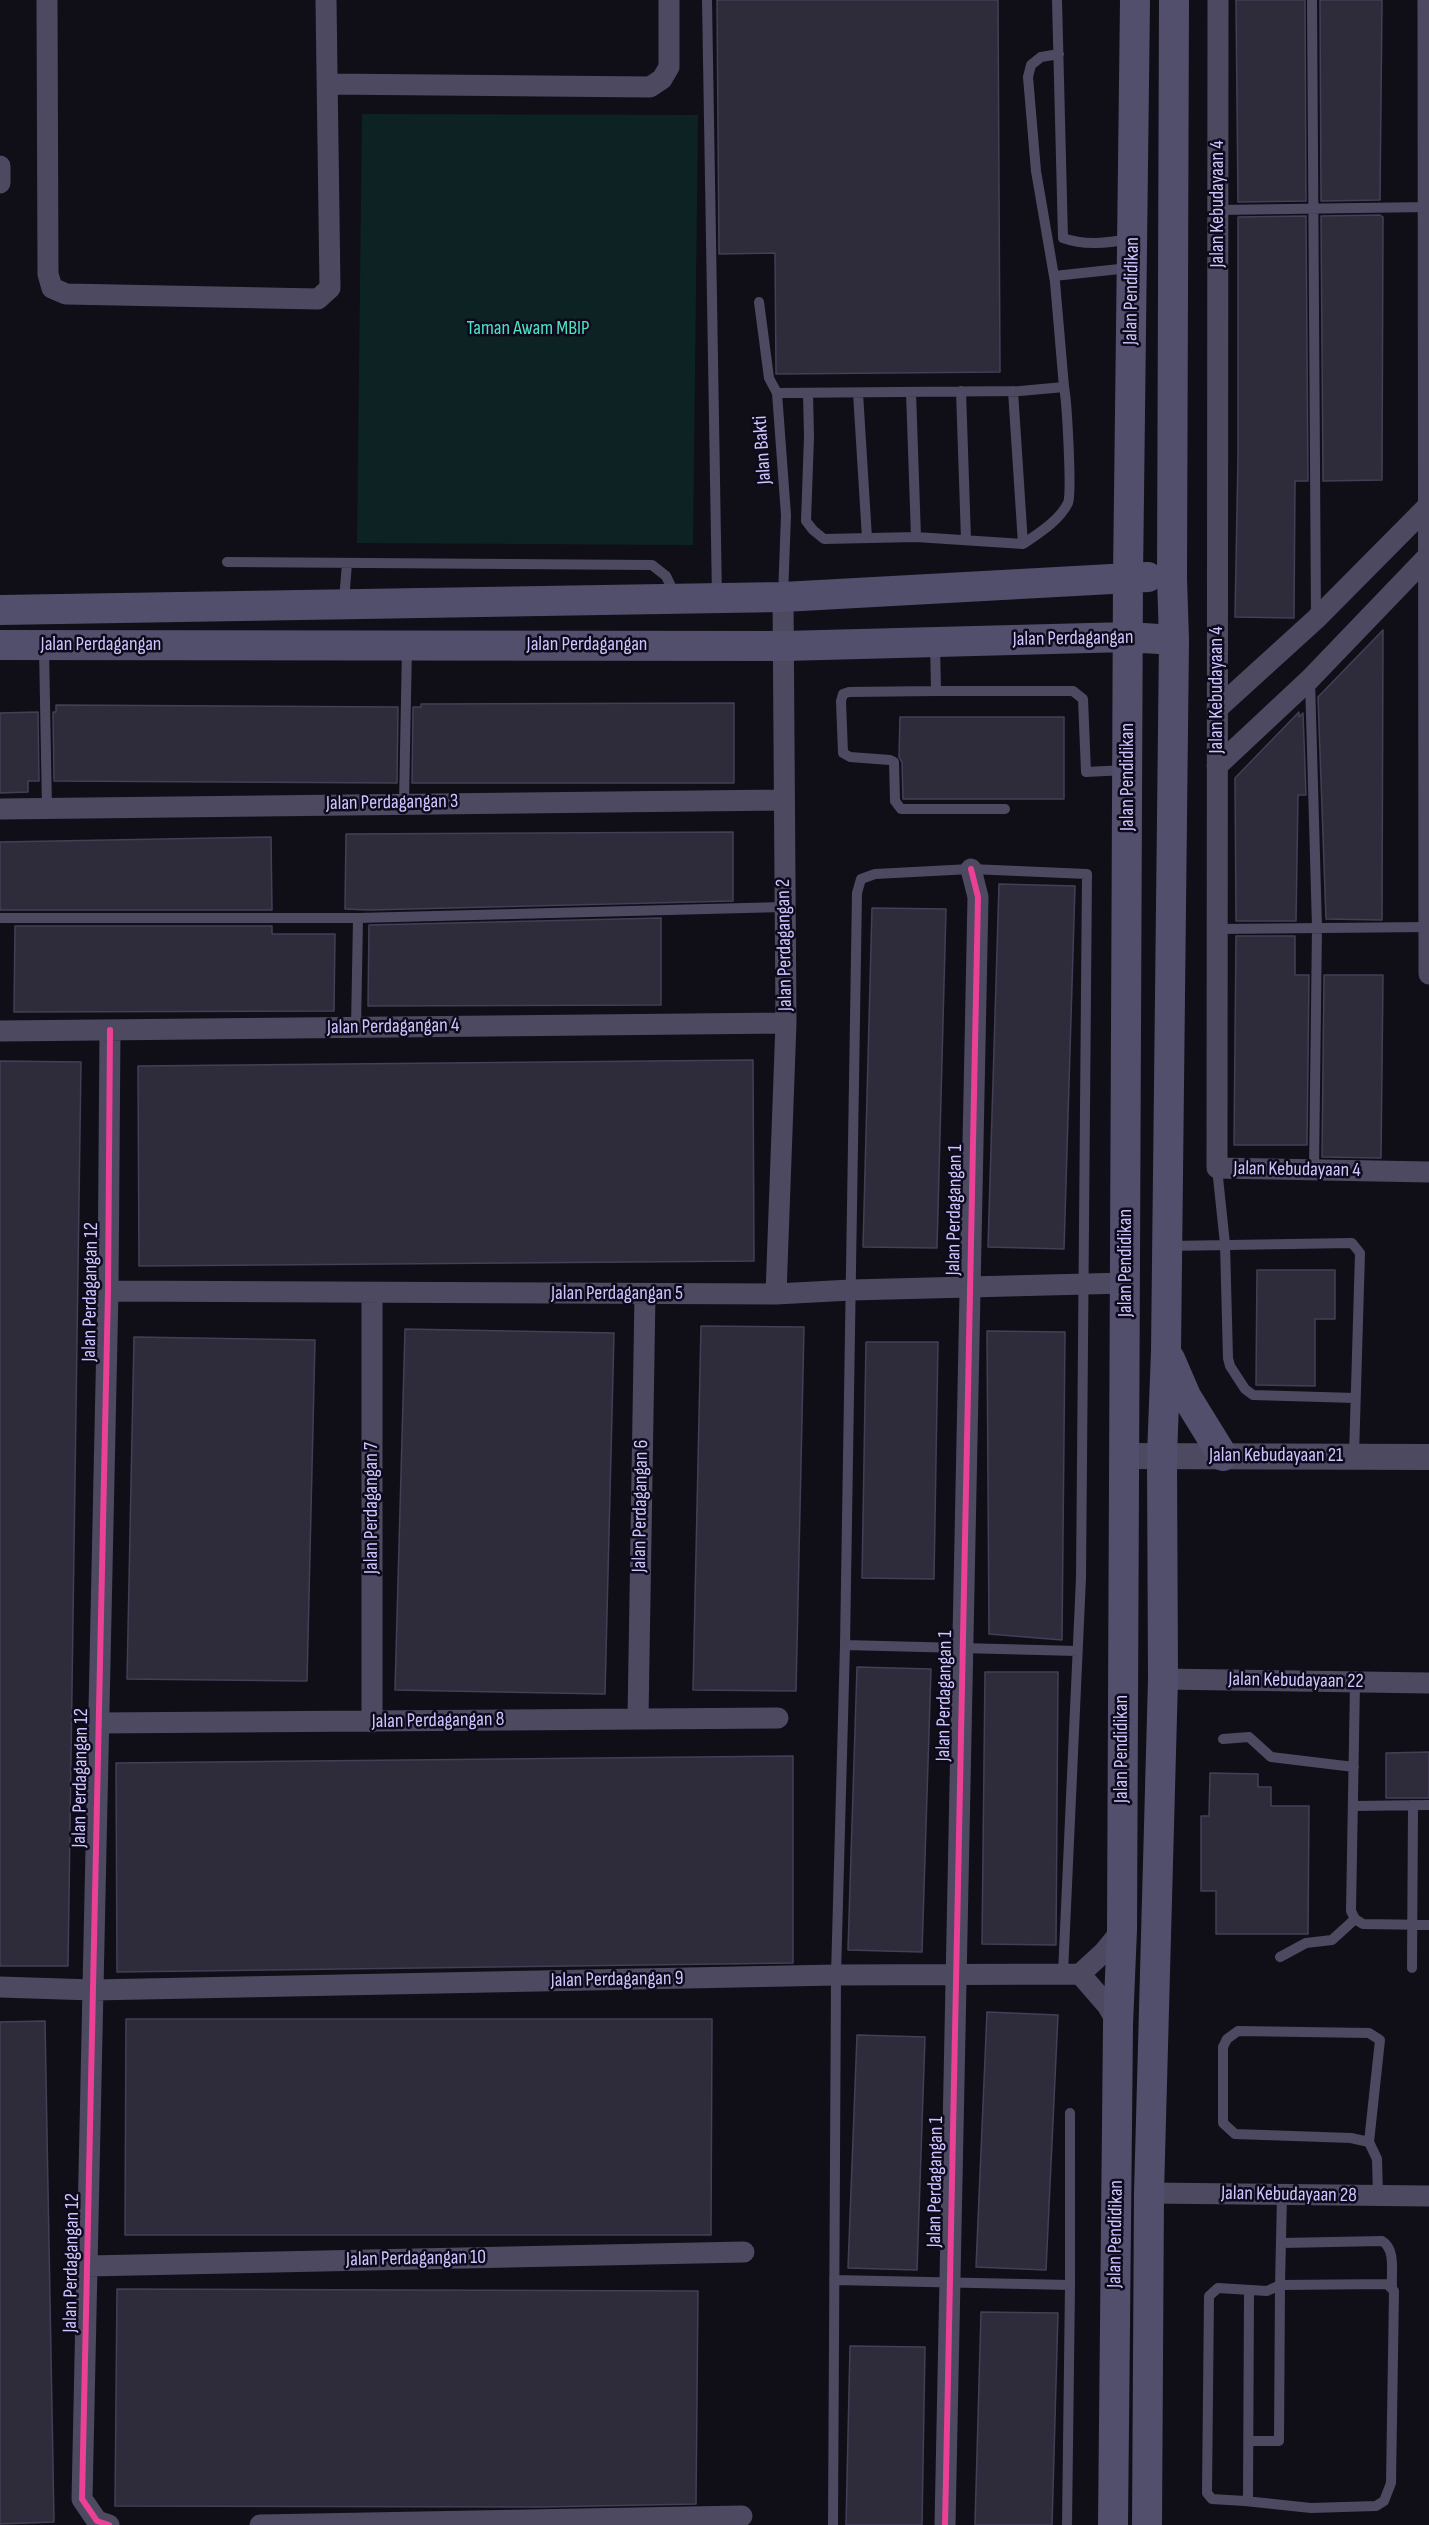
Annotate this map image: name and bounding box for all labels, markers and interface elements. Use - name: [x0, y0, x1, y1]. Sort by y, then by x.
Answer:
- street label: Jalan Kebudayaan 4: [1206, 140, 1230, 268]
- street label: Jalan Pendidikan: [1119, 237, 1145, 345]
- park label: Taman Awam MBIP: [466, 317, 590, 341]
- street label: Jalan Bakti: [749, 415, 777, 485]
- street label: Jalan Perdagangan: [1012, 626, 1134, 652]
- street label: Jalan Kebudayaan 4: [1205, 626, 1229, 754]
- street label: Jalan Perdagangan: [41, 633, 161, 657]
- street label: Jalan Perdagangan: [527, 633, 647, 657]
- street label: Jalan Pendidikan: [1116, 723, 1140, 831]
- street label: Jalan Perdagangan 3: [326, 790, 458, 816]
- street label: Jalan Perdagangan 2: [772, 879, 798, 1011]
- street label: Jalan Perdagangan 4: [327, 1014, 459, 1040]
- street label: Jalan Perdagangan 1: [942, 1144, 968, 1276]
- street label: Jalan Kebudayaan 4: [1233, 1157, 1361, 1183]
- street label: Jalan Pendidikan: [1114, 1209, 1138, 1317]
- street label: Jalan Perdagangan 12: [78, 1222, 104, 1362]
- street label: Jalan Perdagangan 5: [551, 1282, 683, 1306]
- street label: Jalan Perdagangan 6: [628, 1439, 654, 1573]
- street label: Jalan Perdagangan 7: [360, 1442, 384, 1574]
- street label: Jalan Kebudayaan 21: [1209, 1444, 1343, 1468]
- street label: Jalan Perdagangan 1: [932, 1630, 958, 1762]
- street label: Jalan Kebudayaan 22: [1228, 1668, 1364, 1694]
- street label: Jalan Pendidikan: [1110, 1695, 1134, 1803]
- street label: Jalan Perdagangan 12: [68, 1708, 94, 1848]
- street label: Jalan Perdagangan 8: [371, 1708, 505, 1734]
- street label: Jalan Perdagangan 9: [550, 1967, 684, 1993]
- street label: Jalan Perdagangan 1: [923, 2116, 949, 2248]
- street label: Jalan Pendidikan: [1103, 2180, 1129, 2288]
- street label: Jalan Kebudayaan 28: [1221, 2182, 1357, 2208]
- street label: Jalan Perdagangan 12: [59, 2193, 85, 2333]
- street label: Jalan Perdagangan 10: [346, 2246, 486, 2272]

